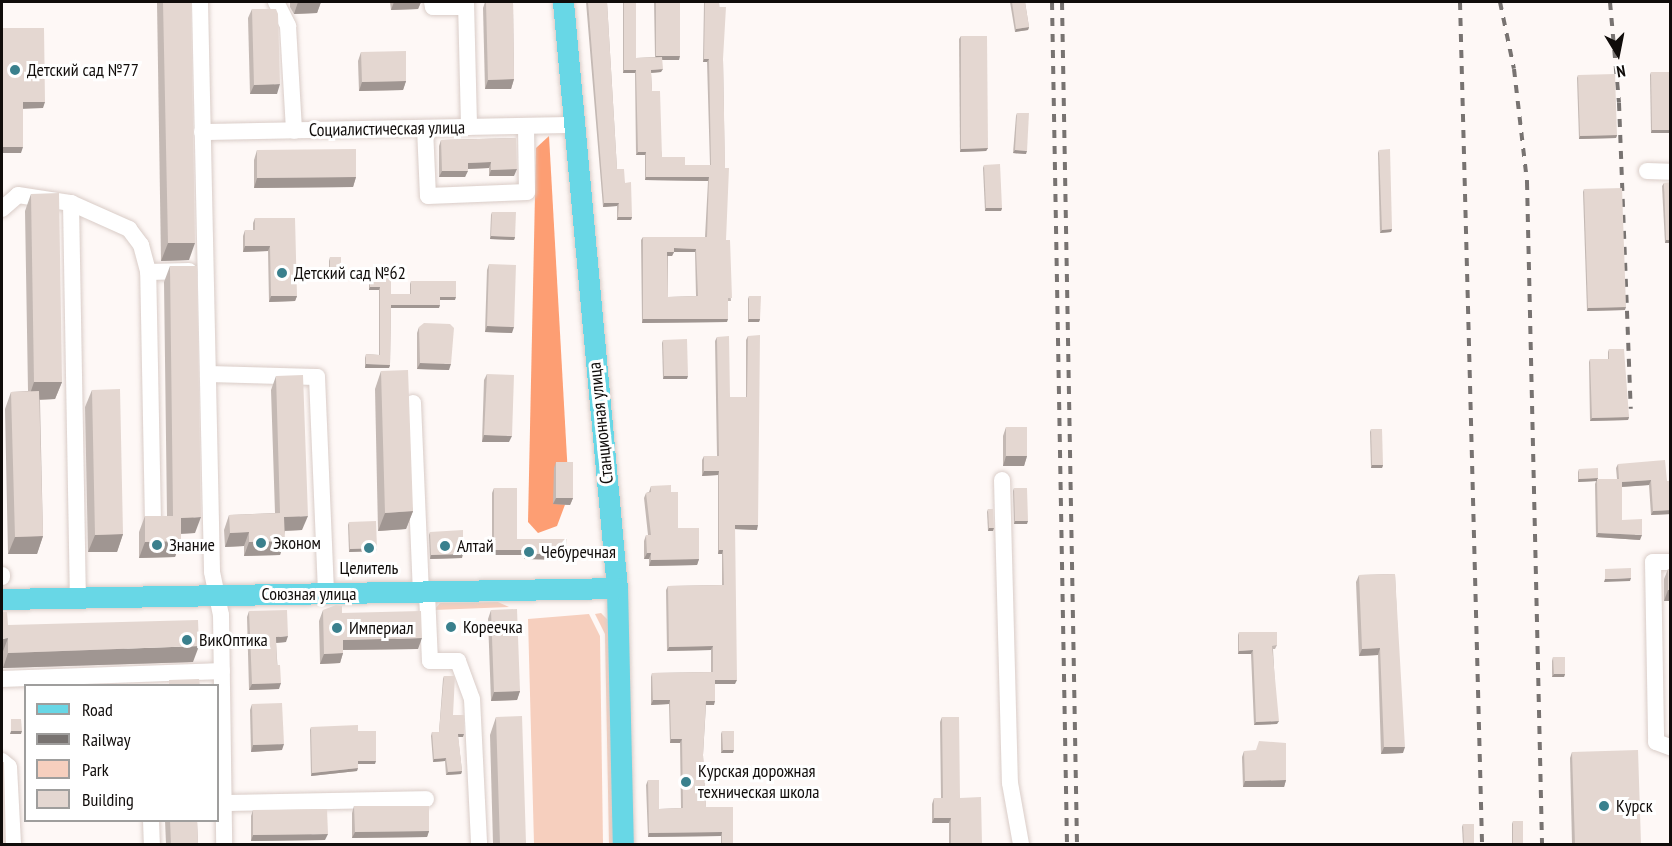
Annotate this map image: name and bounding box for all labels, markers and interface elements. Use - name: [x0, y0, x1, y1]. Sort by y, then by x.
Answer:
- north arrow: [1588, 24, 1648, 84]
- place label: Детский сад №77: [27, 59, 139, 81]
- text: N: [1615, 61, 1627, 82]
- marker: Детский сад №77: [8, 63, 22, 77]
- street label: Социалистическая улица: [309, 117, 465, 141]
- place label: Детский сад №62: [294, 262, 406, 284]
- marker: Детский сад №62: [275, 266, 289, 280]
- street label: Станционная улица: [584, 361, 618, 485]
- place label: Эконом: [273, 532, 321, 554]
- place label: Знание: [169, 534, 215, 556]
- place label: Алтай: [457, 535, 494, 557]
- marker: Эконом: [254, 536, 268, 550]
- marker: Знание: [150, 538, 164, 552]
- marker: Алтай: [438, 539, 452, 553]
- marker: Целитель: [362, 541, 376, 555]
- place label: Чебуречная: [541, 541, 616, 563]
- marker: Чебуречная: [522, 545, 536, 559]
- place label: Целитель: [340, 557, 398, 579]
- street label: Союзная улица: [261, 583, 357, 605]
- place label: Кореечка: [463, 616, 523, 638]
- place label: Империал: [349, 617, 414, 639]
- marker: Кореечка: [444, 620, 458, 634]
- marker: Империал: [330, 621, 344, 635]
- place label: ВикОптика: [199, 629, 268, 651]
- marker: ВикОптика: [180, 633, 194, 647]
- legend: [24, 684, 219, 822]
- text: Road: [82, 698, 113, 721]
- text: Railway: [82, 728, 131, 751]
- text: Park: [82, 758, 109, 781]
- place label: Курская дорожная техническая школа: [698, 761, 819, 804]
- marker: Курская дорожная техническая школа: [679, 775, 693, 789]
- text: Building: [82, 788, 134, 811]
- place label: Курск: [1616, 795, 1653, 817]
- marker: Курск: [1597, 799, 1611, 813]

